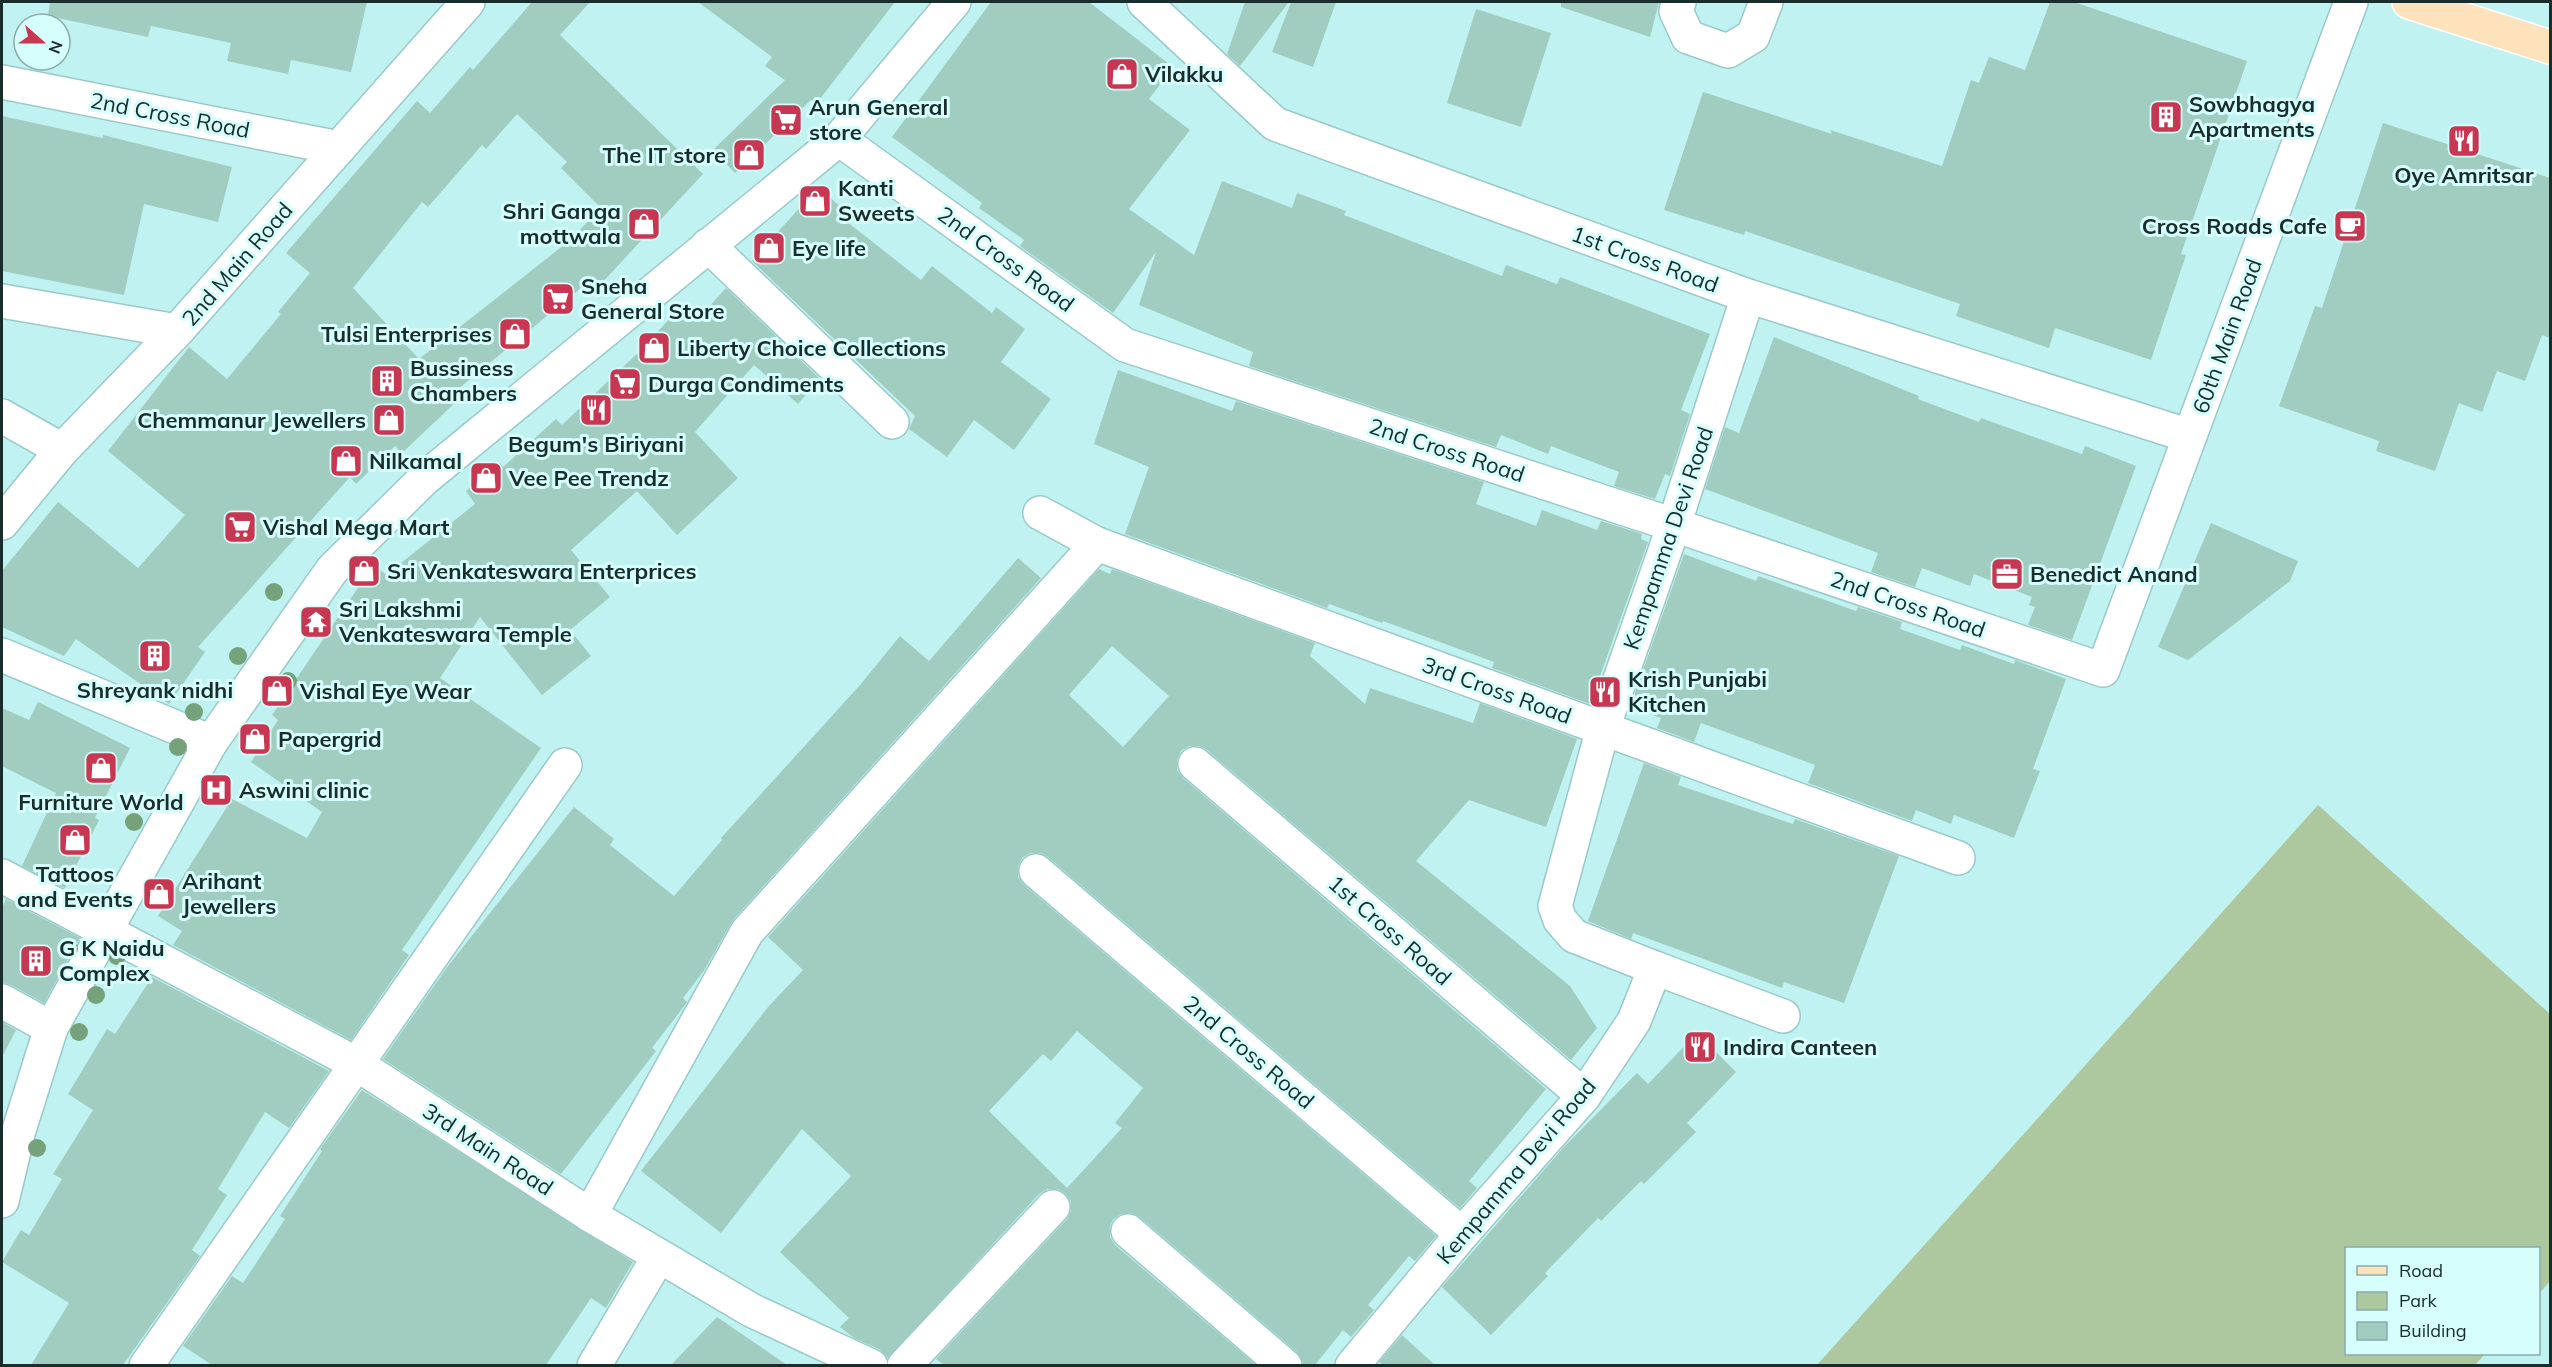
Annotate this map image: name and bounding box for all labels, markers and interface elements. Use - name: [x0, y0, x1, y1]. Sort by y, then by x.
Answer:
- north arrow: [12, 12, 72, 72]
- text: N: [45, 38, 68, 57]
- shop icon: Vilakku: [1104, 56, 1140, 92]
- place label: Vilakku: [1144, 60, 1223, 88]
- street label: 2nd Cross Road: [88, 86, 252, 144]
- place label: Sowbhagya Apartments: [2189, 90, 2315, 143]
- place label: Arun General store: [809, 93, 948, 146]
- building icon: Sowbhagya Apartments: [2148, 99, 2184, 135]
- supermarket icon: Arun General store: [768, 102, 804, 138]
- restaurant icon: Oye Amritsar: [2446, 123, 2482, 159]
- shop icon: The IT store: [731, 137, 767, 173]
- place label: The IT store: [602, 141, 726, 169]
- place label: Oye Amritsar: [2394, 161, 2534, 189]
- place label: Kanti Sweets: [838, 174, 915, 227]
- shop icon: Kanti Sweets: [797, 183, 833, 219]
- street label: 2nd Main Road: [176, 196, 298, 332]
- place label: Shri Ganga mottwala: [503, 197, 621, 250]
- street label: 2nd Cross Road: [932, 200, 1080, 318]
- shop icon: Shri Ganga mottwala: [626, 206, 662, 242]
- cafe icon: Cross Roads Cafe: [2332, 208, 2368, 244]
- place label: Cross Roads Cafe: [2142, 212, 2327, 240]
- street label: 1st Cross Road: [1568, 219, 1722, 299]
- shop icon: Eye life: [751, 230, 787, 266]
- place label: Eye life: [792, 234, 866, 262]
- street label: 60th Main Road: [2186, 255, 2268, 417]
- place label: Sneha General Store: [581, 272, 724, 325]
- supermarket icon: Sneha General Store: [540, 281, 576, 317]
- shop icon: Tulsi Enterprises: [497, 316, 533, 352]
- place label: Tulsi Enterprises: [321, 320, 492, 348]
- shop icon: Liberty Choice Collections: [636, 330, 672, 366]
- place label: Liberty Choice Collections: [677, 334, 946, 362]
- place label: Bussiness Chambers: [410, 354, 517, 407]
- building icon: Bussiness Chambers: [369, 363, 405, 399]
- supermarket icon: Durga Condiments: [607, 366, 643, 402]
- place label: Durga Condiments: [648, 370, 844, 398]
- restaurant icon: Begum's Biriyani: [578, 392, 614, 428]
- shop icon: Chemmanur Jewellers: [371, 402, 407, 438]
- place label: Chemmanur Jewellers: [137, 406, 366, 434]
- street label: 2nd Cross Road: [1366, 412, 1528, 488]
- street label: Kempamma Devi Road: [1617, 423, 1719, 653]
- place label: Begum's Biriyani: [508, 430, 684, 458]
- shop icon: Nilkamal: [328, 443, 364, 479]
- place label: Nilkamal: [369, 447, 462, 475]
- shop icon: Vee Pee Trendz: [468, 460, 504, 496]
- place label: Vee Pee Trendz: [508, 464, 669, 492]
- supermarket icon: Vishal Mega Mart: [222, 509, 258, 545]
- place label: Vishal Mega Mart: [262, 513, 449, 541]
- shop icon: Sri Venkateswara Enterprices: [346, 553, 382, 589]
- office icon: Benedict Anand: [1989, 556, 2025, 592]
- place label: Sri Venkateswara Enterprices: [387, 557, 696, 585]
- place label: Benedict Anand: [2030, 560, 2198, 588]
- street label: 2nd Cross Road: [1827, 564, 1989, 644]
- place label: Sri Lakshmi Venkateswara Temple: [338, 595, 572, 648]
- temple icon: Sri Lakshmi Venkateswara Temple: [298, 604, 334, 640]
- building icon: Shreyank nidhi: [137, 638, 173, 674]
- street label: 3rd Cross Road: [1418, 650, 1576, 730]
- place label: Krish Punjabi Kitchen: [1628, 665, 1767, 718]
- shop icon: Vishal Eye Wear: [259, 673, 295, 709]
- restaurant icon: Krish Punjabi Kitchen: [1587, 674, 1623, 710]
- place label: Shreyank nidhi: [77, 676, 233, 704]
- place label: Vishal Eye Wear: [299, 677, 472, 705]
- shop icon: Papergrid: [237, 721, 273, 757]
- place label: Papergrid: [278, 725, 382, 753]
- shop icon: Furniture World: [83, 750, 119, 786]
- hospital icon: Aswini clinic: [198, 772, 234, 808]
- place label: Aswini clinic: [239, 776, 369, 804]
- place label: Furniture World: [18, 788, 184, 816]
- shop icon: Tattoos and Events: [57, 822, 93, 858]
- place label: Tattoos and Events: [17, 860, 133, 913]
- place label: Arihant Jewellers: [182, 867, 276, 920]
- street label: 1st Cross Road: [1323, 869, 1457, 991]
- shop icon: Arihant Jewellers: [141, 876, 177, 912]
- place label: G K Naidu Complex: [59, 934, 165, 987]
- building icon: G K Naidu Complex: [18, 943, 54, 979]
- street label: 2nd Cross Road: [1178, 989, 1320, 1115]
- restaurant icon: Indira Canteen: [1682, 1029, 1718, 1065]
- place label: Indira Canteen: [1723, 1033, 1877, 1061]
- street label: Kempamma Devi Road: [1430, 1072, 1602, 1270]
- street label: 3rd Main Road: [418, 1096, 558, 1202]
- legend: [2345, 1247, 2540, 1355]
- text: Road: [2399, 1259, 2443, 1282]
- text: Park: [2399, 1289, 2438, 1312]
- text: Building: [2399, 1319, 2467, 1342]

